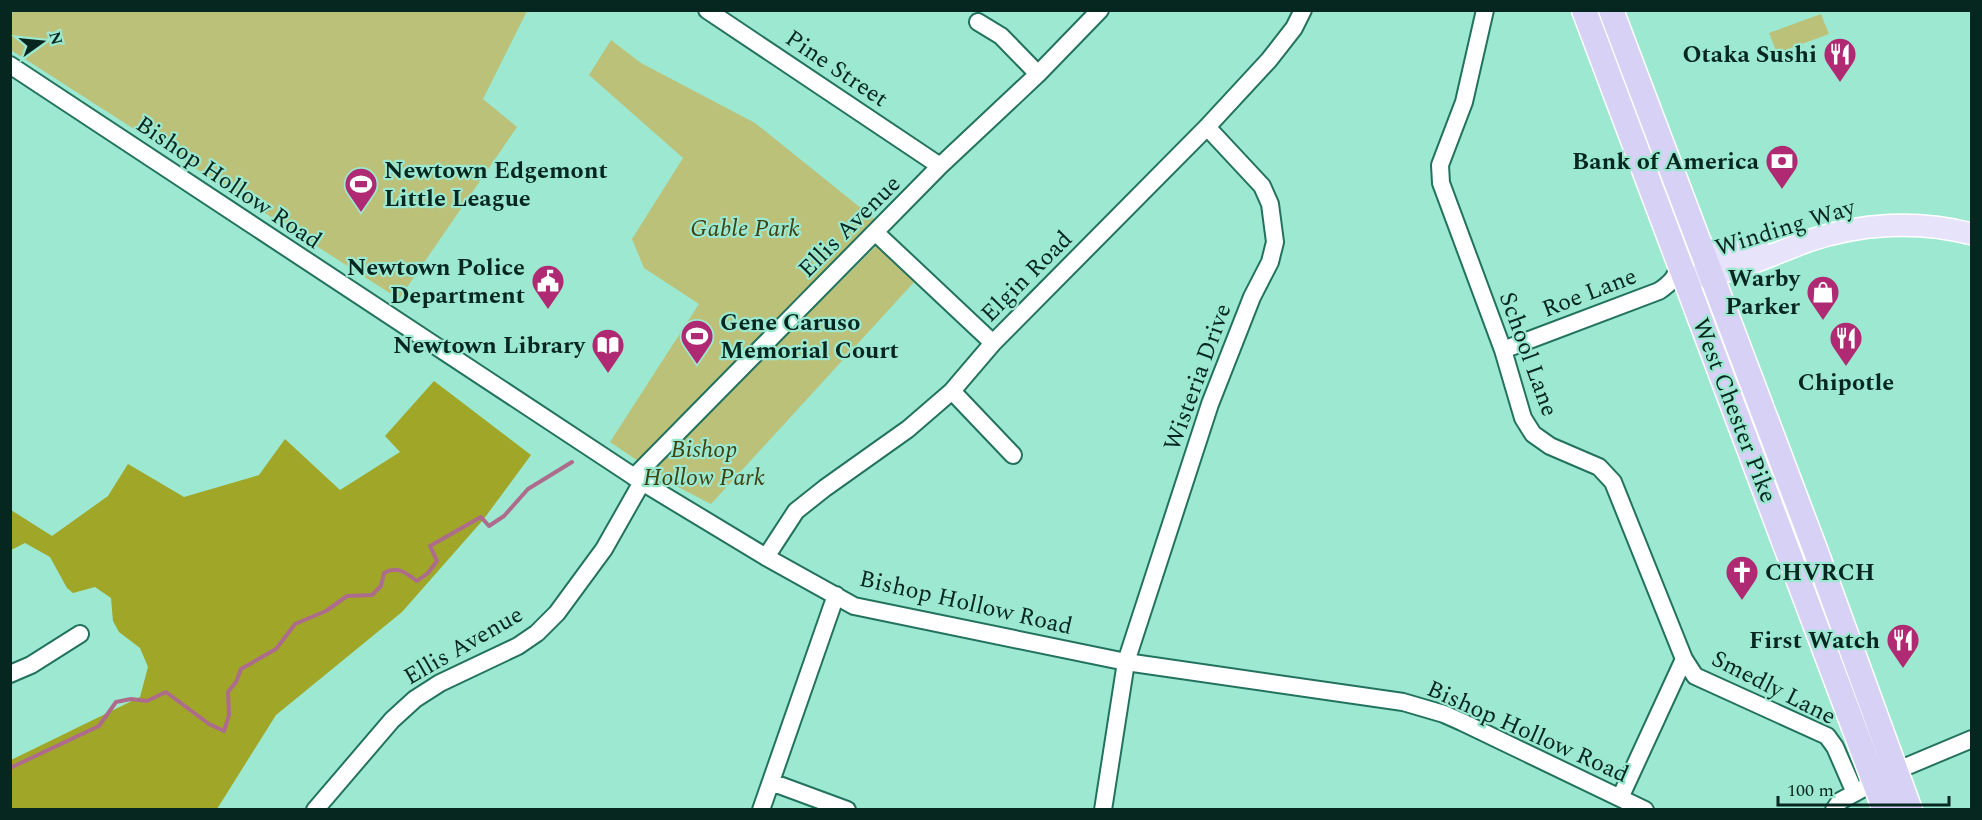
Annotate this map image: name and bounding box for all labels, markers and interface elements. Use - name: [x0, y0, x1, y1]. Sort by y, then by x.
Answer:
- north arrow: [12, 12, 72, 72]
- street label: Pine Street: [778, 21, 895, 117]
- text: N: [42, 29, 69, 48]
- restaurant icon: Otaka Sushi: [1822, 36, 1858, 83]
- place label: Otaka Sushi: [1683, 37, 1817, 73]
- street label: Bishop Hollow Road: [128, 107, 329, 259]
- bank icon: Bank of America: [1764, 143, 1800, 190]
- place label: Bank of America: [1572, 144, 1760, 180]
- place label: Newtown Edgemont Little League: [384, 153, 608, 217]
- sports icon: Newtown Edgemont Little League: [343, 166, 379, 213]
- street label: Ellis Avenue: [790, 167, 909, 286]
- street label: Winding Way: [1711, 189, 1861, 266]
- park label: Gable Park: [690, 211, 800, 247]
- street label: Elgin Road: [972, 222, 1081, 331]
- place label: Newtown Police Department: [347, 250, 525, 314]
- street label: Roe Lane: [1537, 258, 1642, 327]
- place label: Warby Parker: [1725, 261, 1802, 325]
- public building icon: Newtown Police Department: [530, 263, 566, 310]
- shop icon: Warby Parker: [1805, 274, 1841, 321]
- street label: School Lane: [1489, 287, 1567, 422]
- street label: Wisteria Drive: [1155, 299, 1241, 456]
- place label: Gene Caruso Memorial Court: [720, 305, 899, 369]
- street label: West Chester Pike: [1682, 313, 1786, 508]
- sports icon: Gene Caruso Memorial Court: [679, 318, 715, 365]
- restaurant icon: Chipotle: [1828, 320, 1864, 367]
- library icon: Newtown Library: [590, 327, 626, 374]
- place label: Newtown Library: [393, 328, 587, 364]
- place label: Chipotle: [1798, 365, 1894, 401]
- park label: Bishop Hollow Park: [643, 432, 765, 496]
- church icon: CHVRCH: [1724, 554, 1760, 601]
- place label: CHVRCH: [1765, 555, 1875, 591]
- street label: Bishop Hollow Road: [856, 561, 1076, 645]
- street label: Ellis Avenue: [397, 597, 530, 695]
- restaurant icon: First Watch: [1885, 622, 1921, 669]
- place label: First Watch: [1749, 623, 1880, 659]
- street label: Smedly Lane: [1705, 641, 1842, 735]
- street label: Bishop Hollow Road: [1421, 671, 1634, 793]
- scale bar: [1778, 769, 1949, 807]
- text: 100 m: [1787, 777, 1834, 804]

